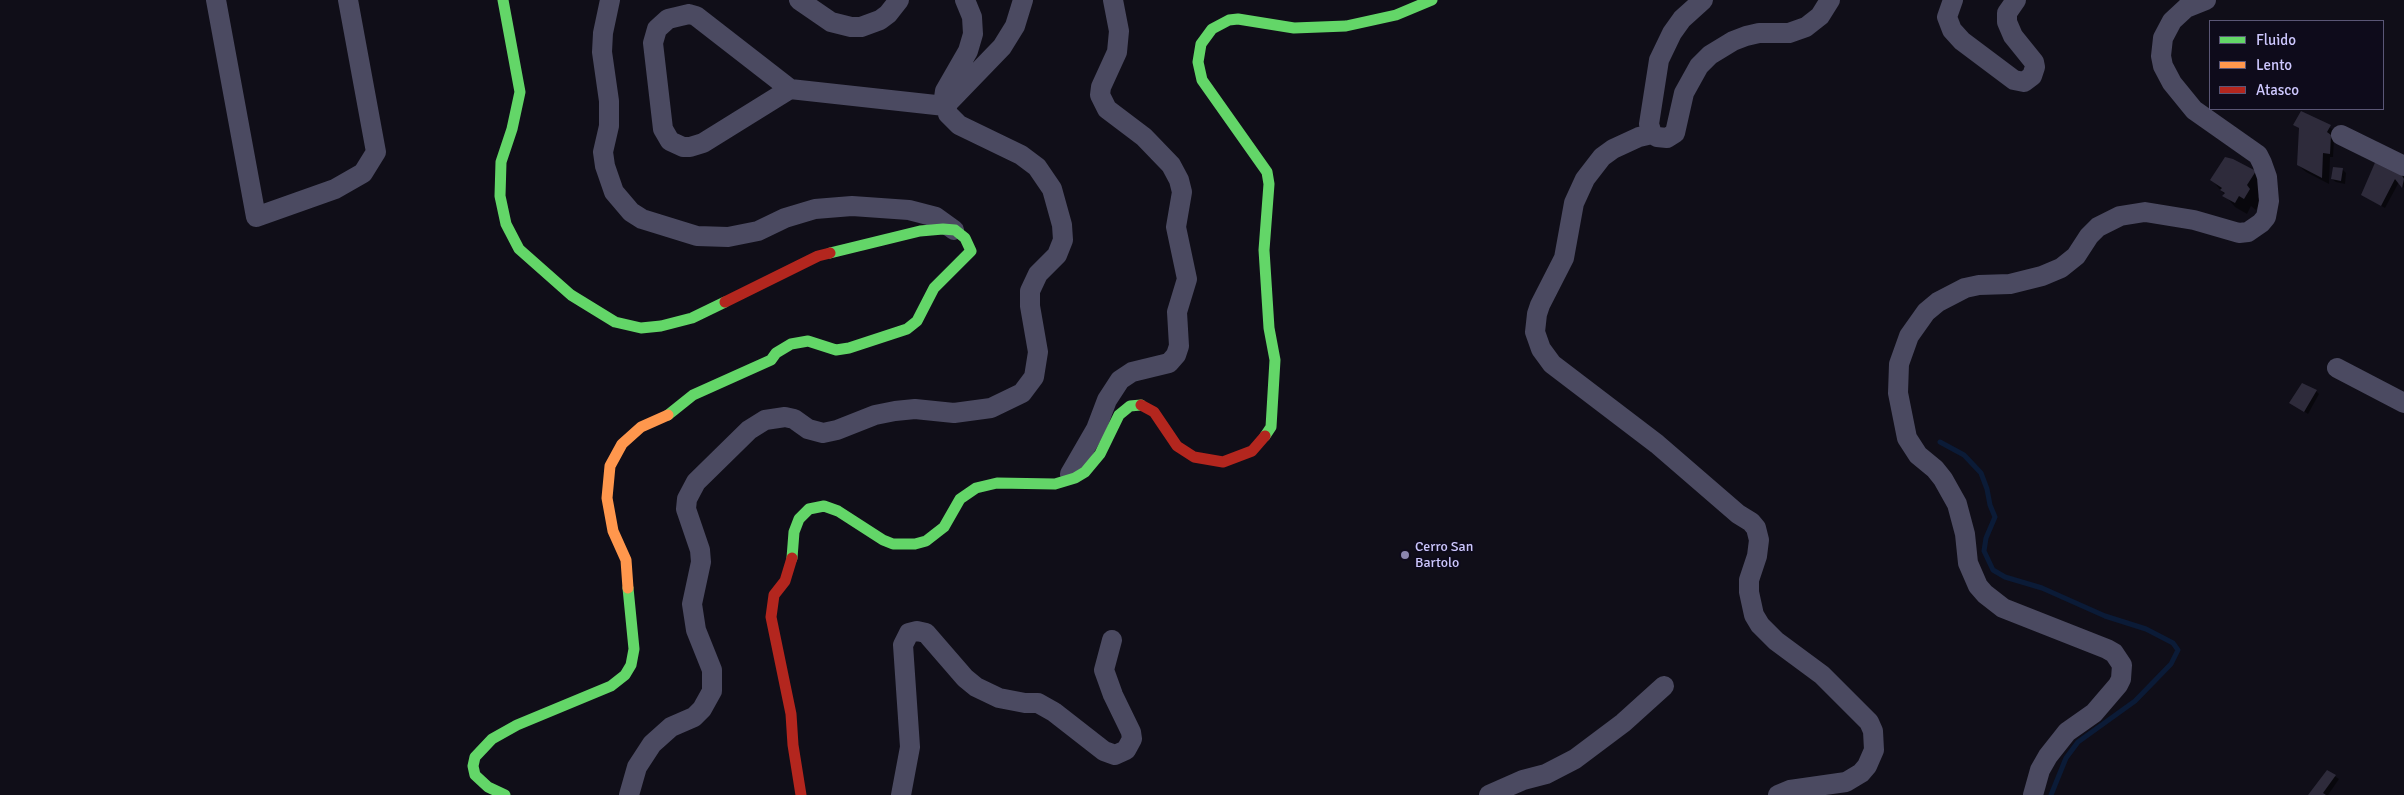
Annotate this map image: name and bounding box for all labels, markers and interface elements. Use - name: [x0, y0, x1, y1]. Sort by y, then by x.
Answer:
- legend: [2209, 20, 2384, 110]
- text: Fluido: [2256, 31, 2296, 49]
- text: Lento: [2256, 56, 2292, 74]
- text: Atasco: [2256, 81, 2299, 99]
- place label: Cerro San Bartolo: [1415, 539, 1473, 572]
- marker: Cerro San Bartolo: [1399, 549, 1411, 561]

